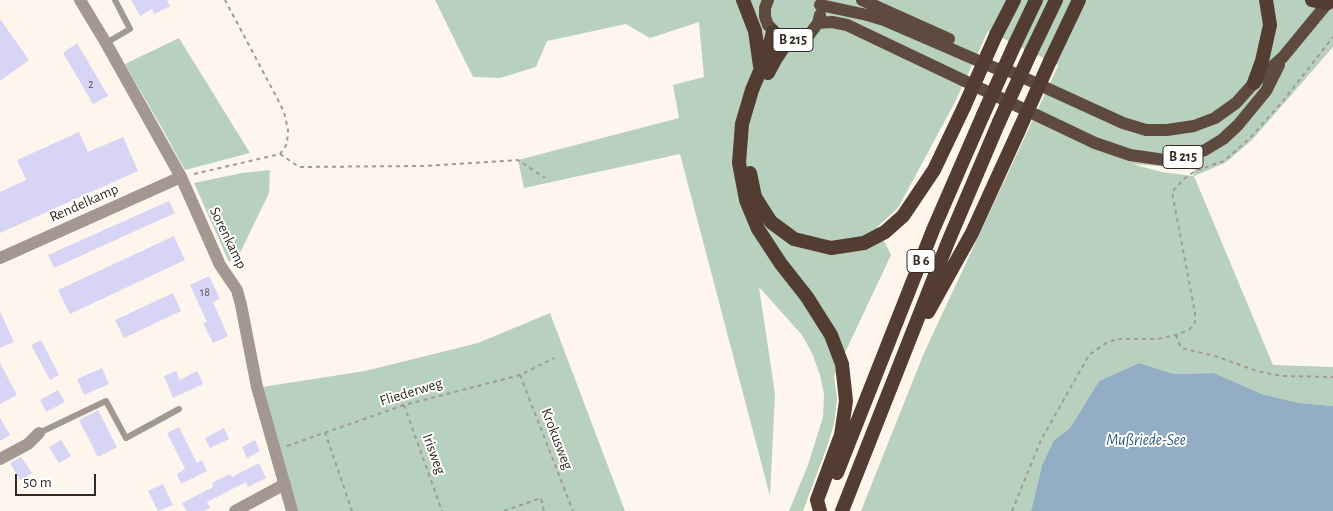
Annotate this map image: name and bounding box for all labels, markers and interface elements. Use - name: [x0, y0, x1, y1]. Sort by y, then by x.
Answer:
- road number: B 215: [773, 28, 813, 52]
- house number: 2: [88, 77, 94, 91]
- road number: B 215: [1163, 146, 1203, 168]
- street label: Rendelkamp: [47, 180, 121, 226]
- street label: Sorenkamp: [205, 204, 251, 272]
- road number: B 6: [907, 250, 935, 272]
- house number: 18: [200, 285, 210, 299]
- street label: Fliederweg: [378, 374, 444, 410]
- street label: Krokusweg: [537, 406, 577, 472]
- water label: Mußriede-See: [1106, 430, 1186, 450]
- street label: Irisweg: [418, 431, 450, 477]
- scale bar: [18, 464, 99, 496]
- text: 50 m: [23, 475, 52, 490]

